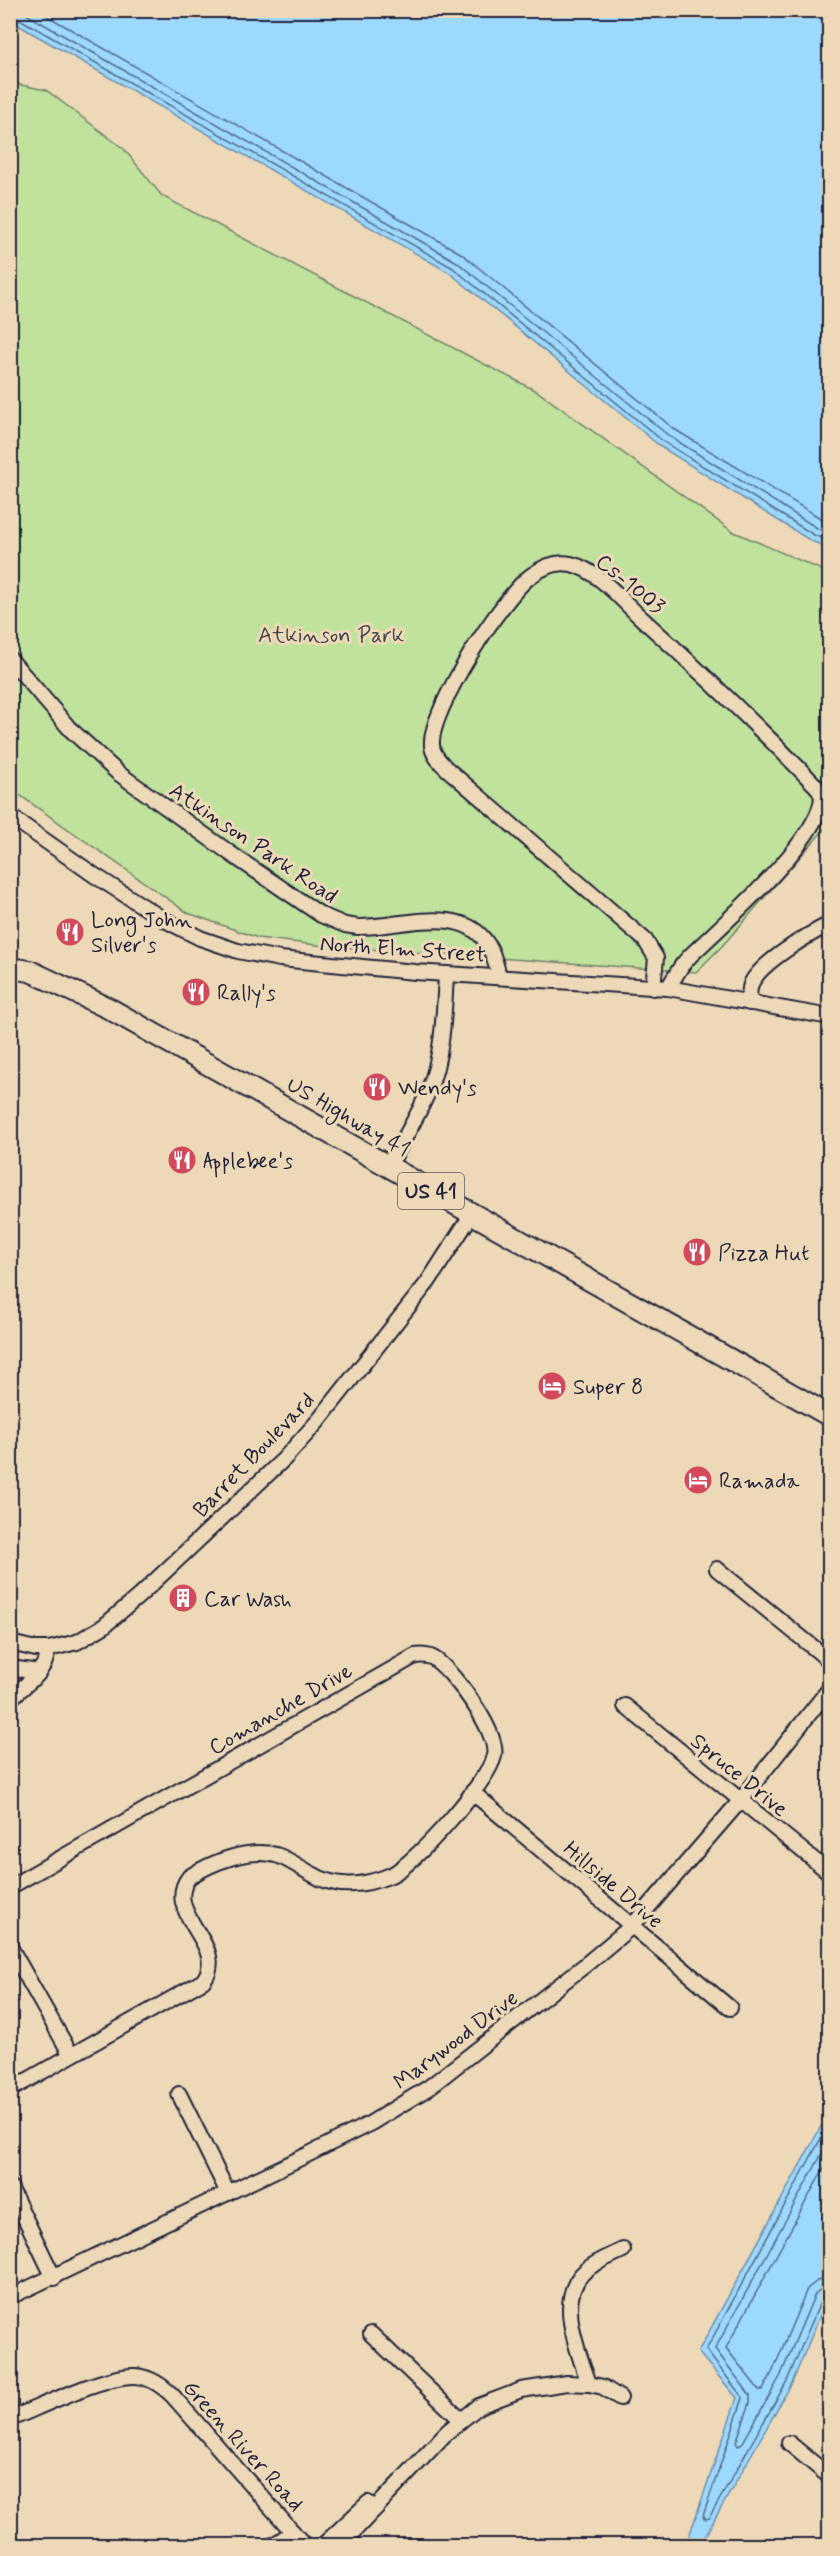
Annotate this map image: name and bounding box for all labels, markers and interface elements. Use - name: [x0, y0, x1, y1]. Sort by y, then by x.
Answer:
- street label: Cs-1003: [589, 548, 670, 621]
- park label: Atkinson Park: [258, 622, 404, 650]
- street label: Atkinson Park Road: [163, 777, 343, 910]
- place label: Long John Silver's: [91, 907, 192, 960]
- restaurant icon: Long John Silver's: [54, 916, 86, 948]
- street label: North Elm Street: [319, 930, 487, 970]
- restaurant icon: Rally's: [180, 976, 212, 1008]
- place label: Rally's: [217, 980, 276, 1008]
- street label: US Highway 41: [280, 1071, 415, 1167]
- restaurant icon: Wendy's: [361, 1071, 393, 1103]
- place label: Wendy's: [398, 1075, 477, 1103]
- restaurant icon: Applebee's: [166, 1144, 198, 1176]
- place label: Applebee's: [203, 1148, 293, 1178]
- road number: US 41: [398, 1173, 464, 1209]
- restaurant icon: Pizza Hut: [681, 1236, 713, 1268]
- place label: Pizza Hut: [718, 1240, 809, 1268]
- hotel icon: Super 8: [536, 1370, 568, 1402]
- place label: Super 8: [573, 1374, 643, 1402]
- street label: Barret Boulevard: [187, 1387, 321, 1524]
- hotel icon: Ramada: [682, 1464, 714, 1496]
- place label: Ramada: [719, 1468, 800, 1496]
- building icon: Car Wash: [167, 1582, 199, 1614]
- place label: Car Wash: [204, 1586, 292, 1614]
- street label: Comanche Drive: [204, 1657, 358, 1762]
- street label: Spruce Drive: [684, 1728, 793, 1824]
- street label: Hillside Drive: [557, 1836, 669, 1936]
- street label: Marywood Drive: [388, 1985, 524, 2097]
- street label: Green River Road: [176, 2375, 309, 2518]

